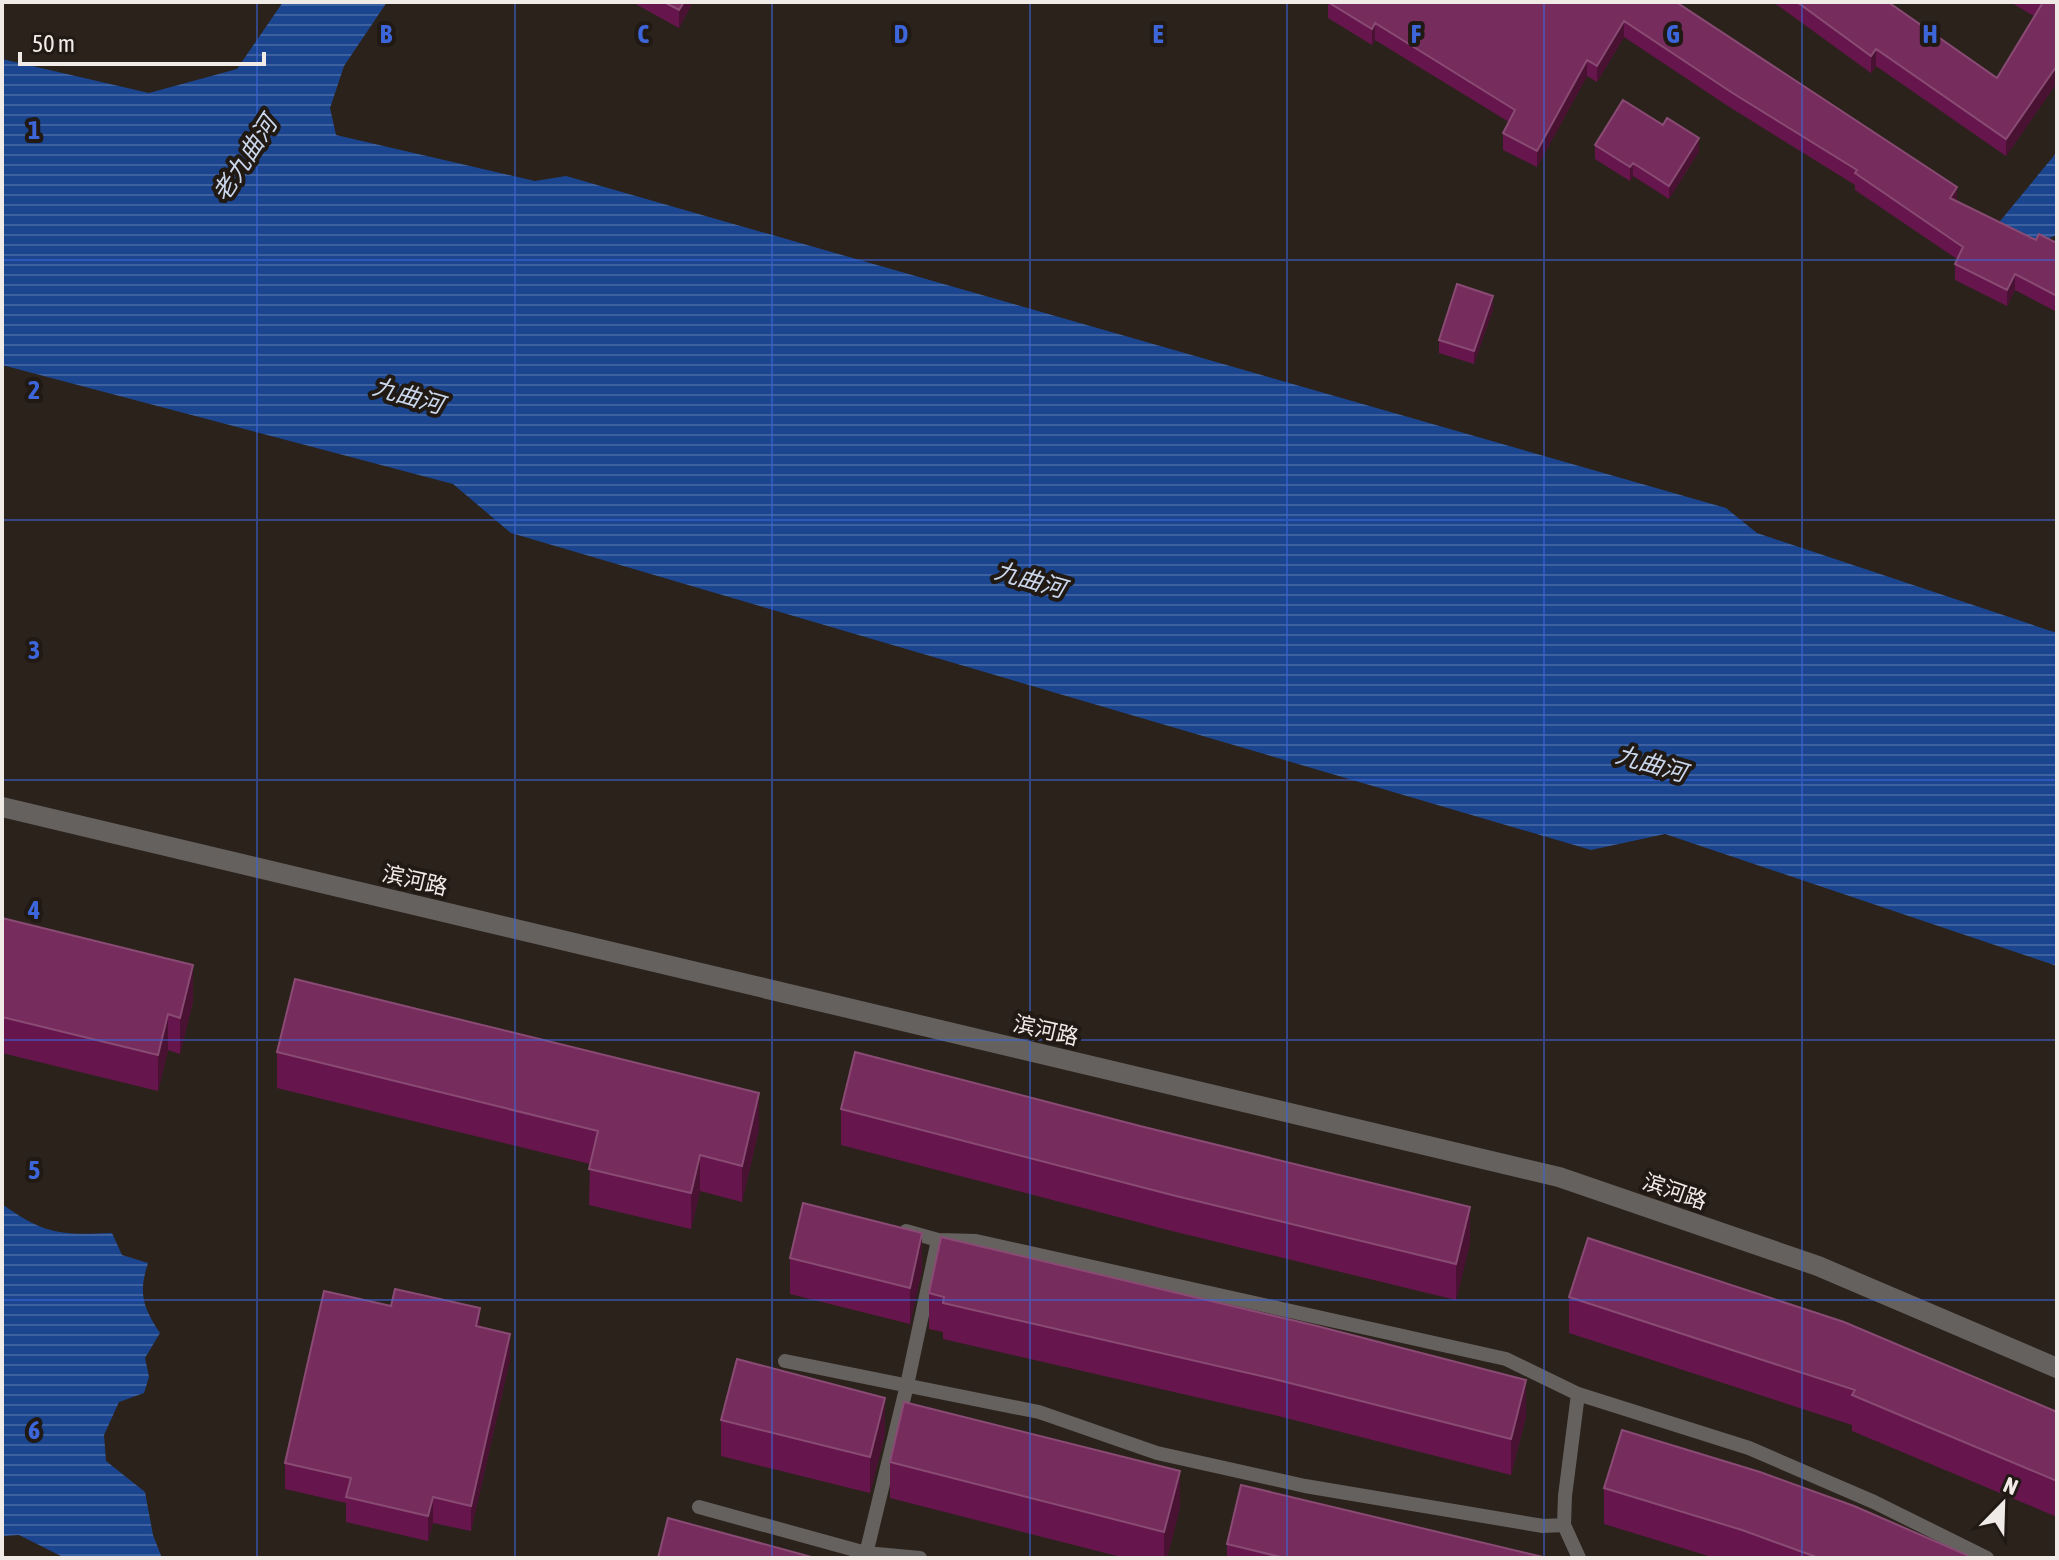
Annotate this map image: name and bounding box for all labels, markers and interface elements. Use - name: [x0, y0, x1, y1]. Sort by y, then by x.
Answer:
- scale bar: [20, 16, 264, 66]
- text: B: [380, 19, 393, 49]
- text: C: [637, 19, 649, 49]
- text: D: [894, 19, 908, 49]
- text: E: [1152, 19, 1164, 49]
- text: F: [1411, 19, 1422, 49]
- text: G: [1666, 19, 1680, 49]
- text: H: [1922, 19, 1938, 49]
- text: 50 m: [32, 30, 75, 57]
- water label: 老九曲河: [207, 108, 284, 206]
- text: 1: [28, 115, 40, 145]
- water label: 九曲河: [370, 373, 450, 420]
- text: 2: [28, 375, 40, 405]
- water label: 九曲河: [992, 557, 1072, 604]
- text: 3: [28, 635, 40, 665]
- water label: 九曲河: [1613, 741, 1693, 788]
- street label: 滨河路: [380, 860, 450, 900]
- text: 4: [27, 895, 40, 925]
- street label: 滨河路: [1011, 1010, 1081, 1050]
- text: 5: [28, 1155, 40, 1185]
- street label: 滨河路: [1640, 1168, 1710, 1214]
- text: 6: [28, 1415, 40, 1445]
- north arrow: [1963, 1464, 2043, 1544]
- text: N: [2000, 1471, 2022, 1500]

